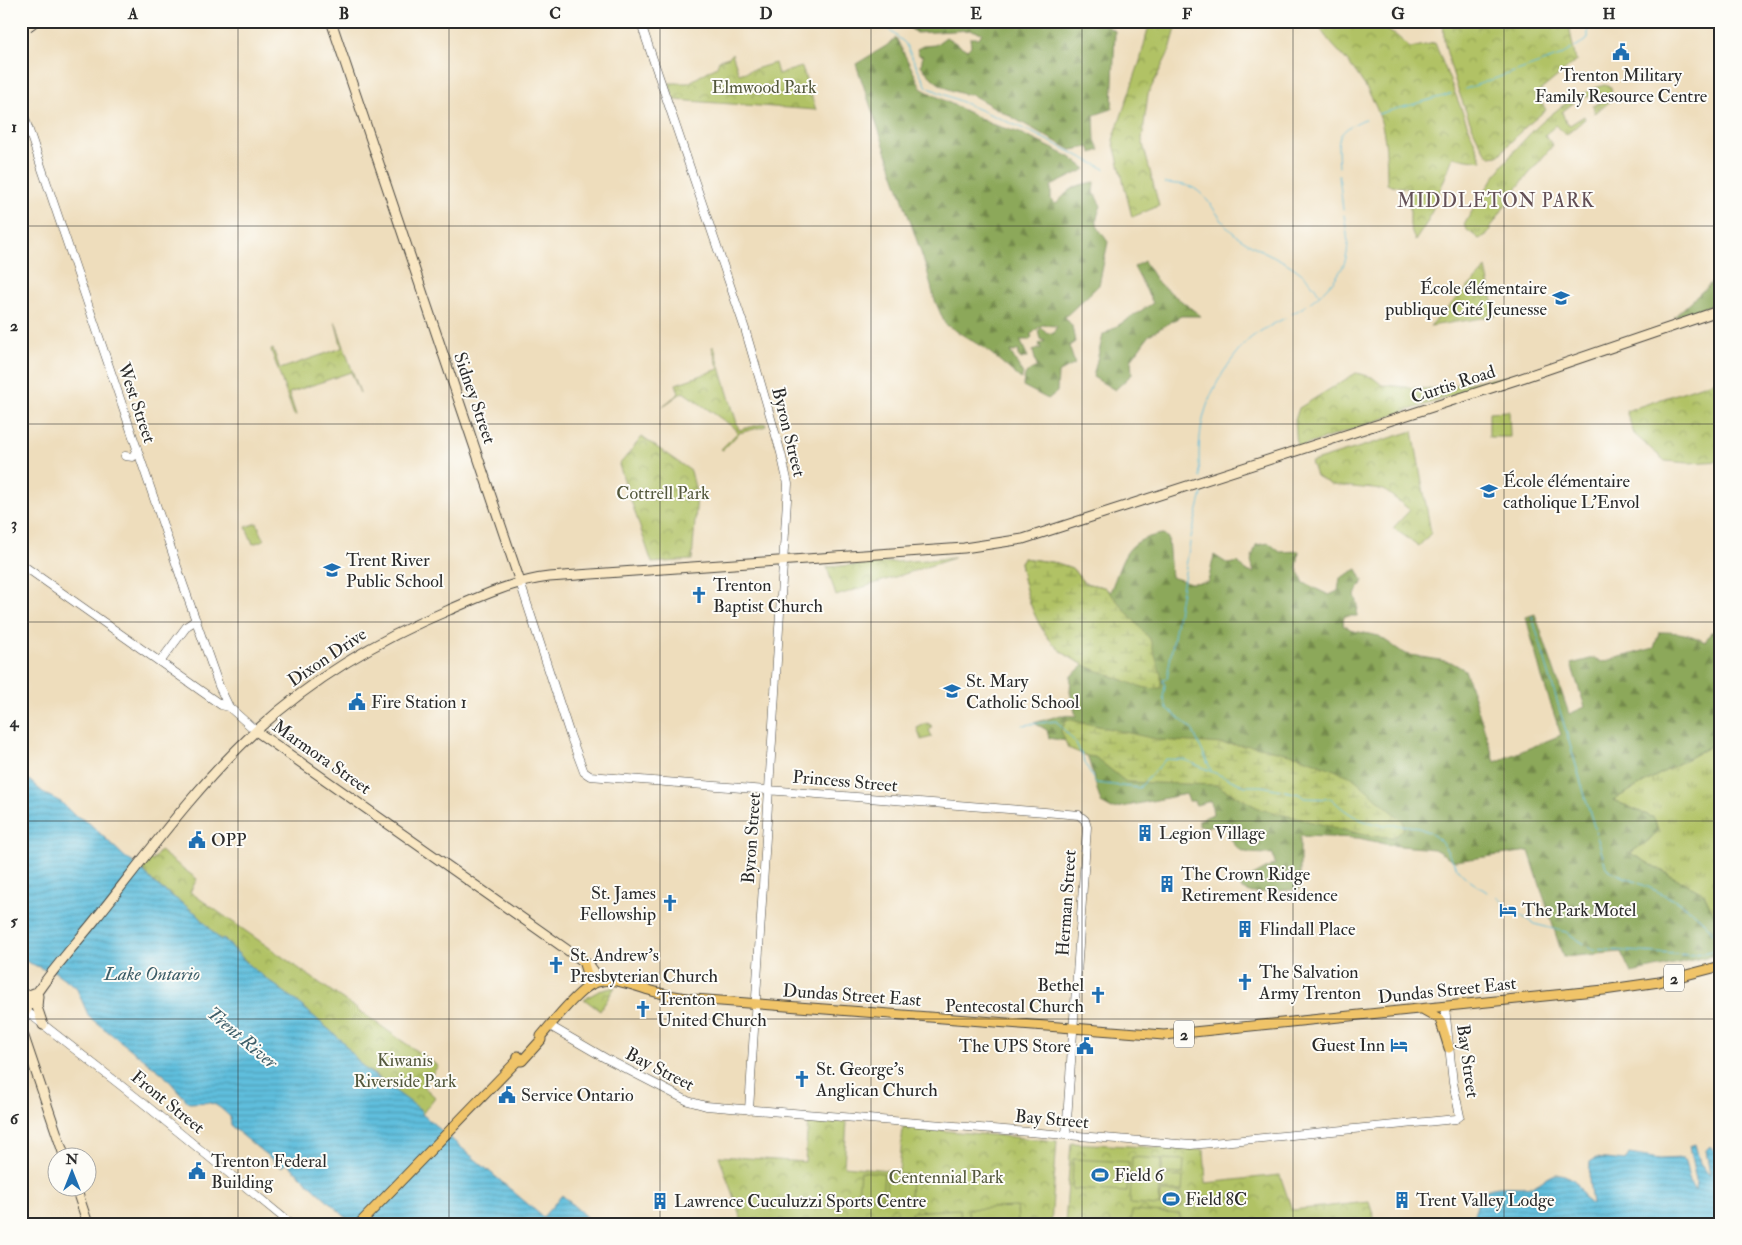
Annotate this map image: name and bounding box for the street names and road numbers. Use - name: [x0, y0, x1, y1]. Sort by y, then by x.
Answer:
- street label: Sidney Street: [448, 349, 501, 447]
- street label: West Street: [112, 359, 161, 446]
- street label: Curtis Road: [1408, 360, 1498, 409]
- street label: Byron Street: [766, 385, 811, 479]
- street label: Dixon Drive: [283, 622, 371, 692]
- street label: Marmora Street: [268, 715, 376, 800]
- street label: Princess Street: [791, 765, 899, 798]
- street label: Byron Street: [737, 791, 766, 884]
- street label: Herman Street: [1051, 849, 1082, 957]
- road number: 2: [1664, 964, 1684, 991]
- street label: Dundas Street East: [1377, 972, 1518, 1009]
- street label: Dundas Street East: [782, 979, 922, 1012]
- road number: 2: [1174, 1021, 1194, 1048]
- street label: Bay Street: [1451, 1023, 1484, 1100]
- street label: Bay Street: [622, 1042, 698, 1097]
- street label: Front Street: [126, 1066, 209, 1139]
- street label: Bay Street: [1014, 1105, 1090, 1134]

